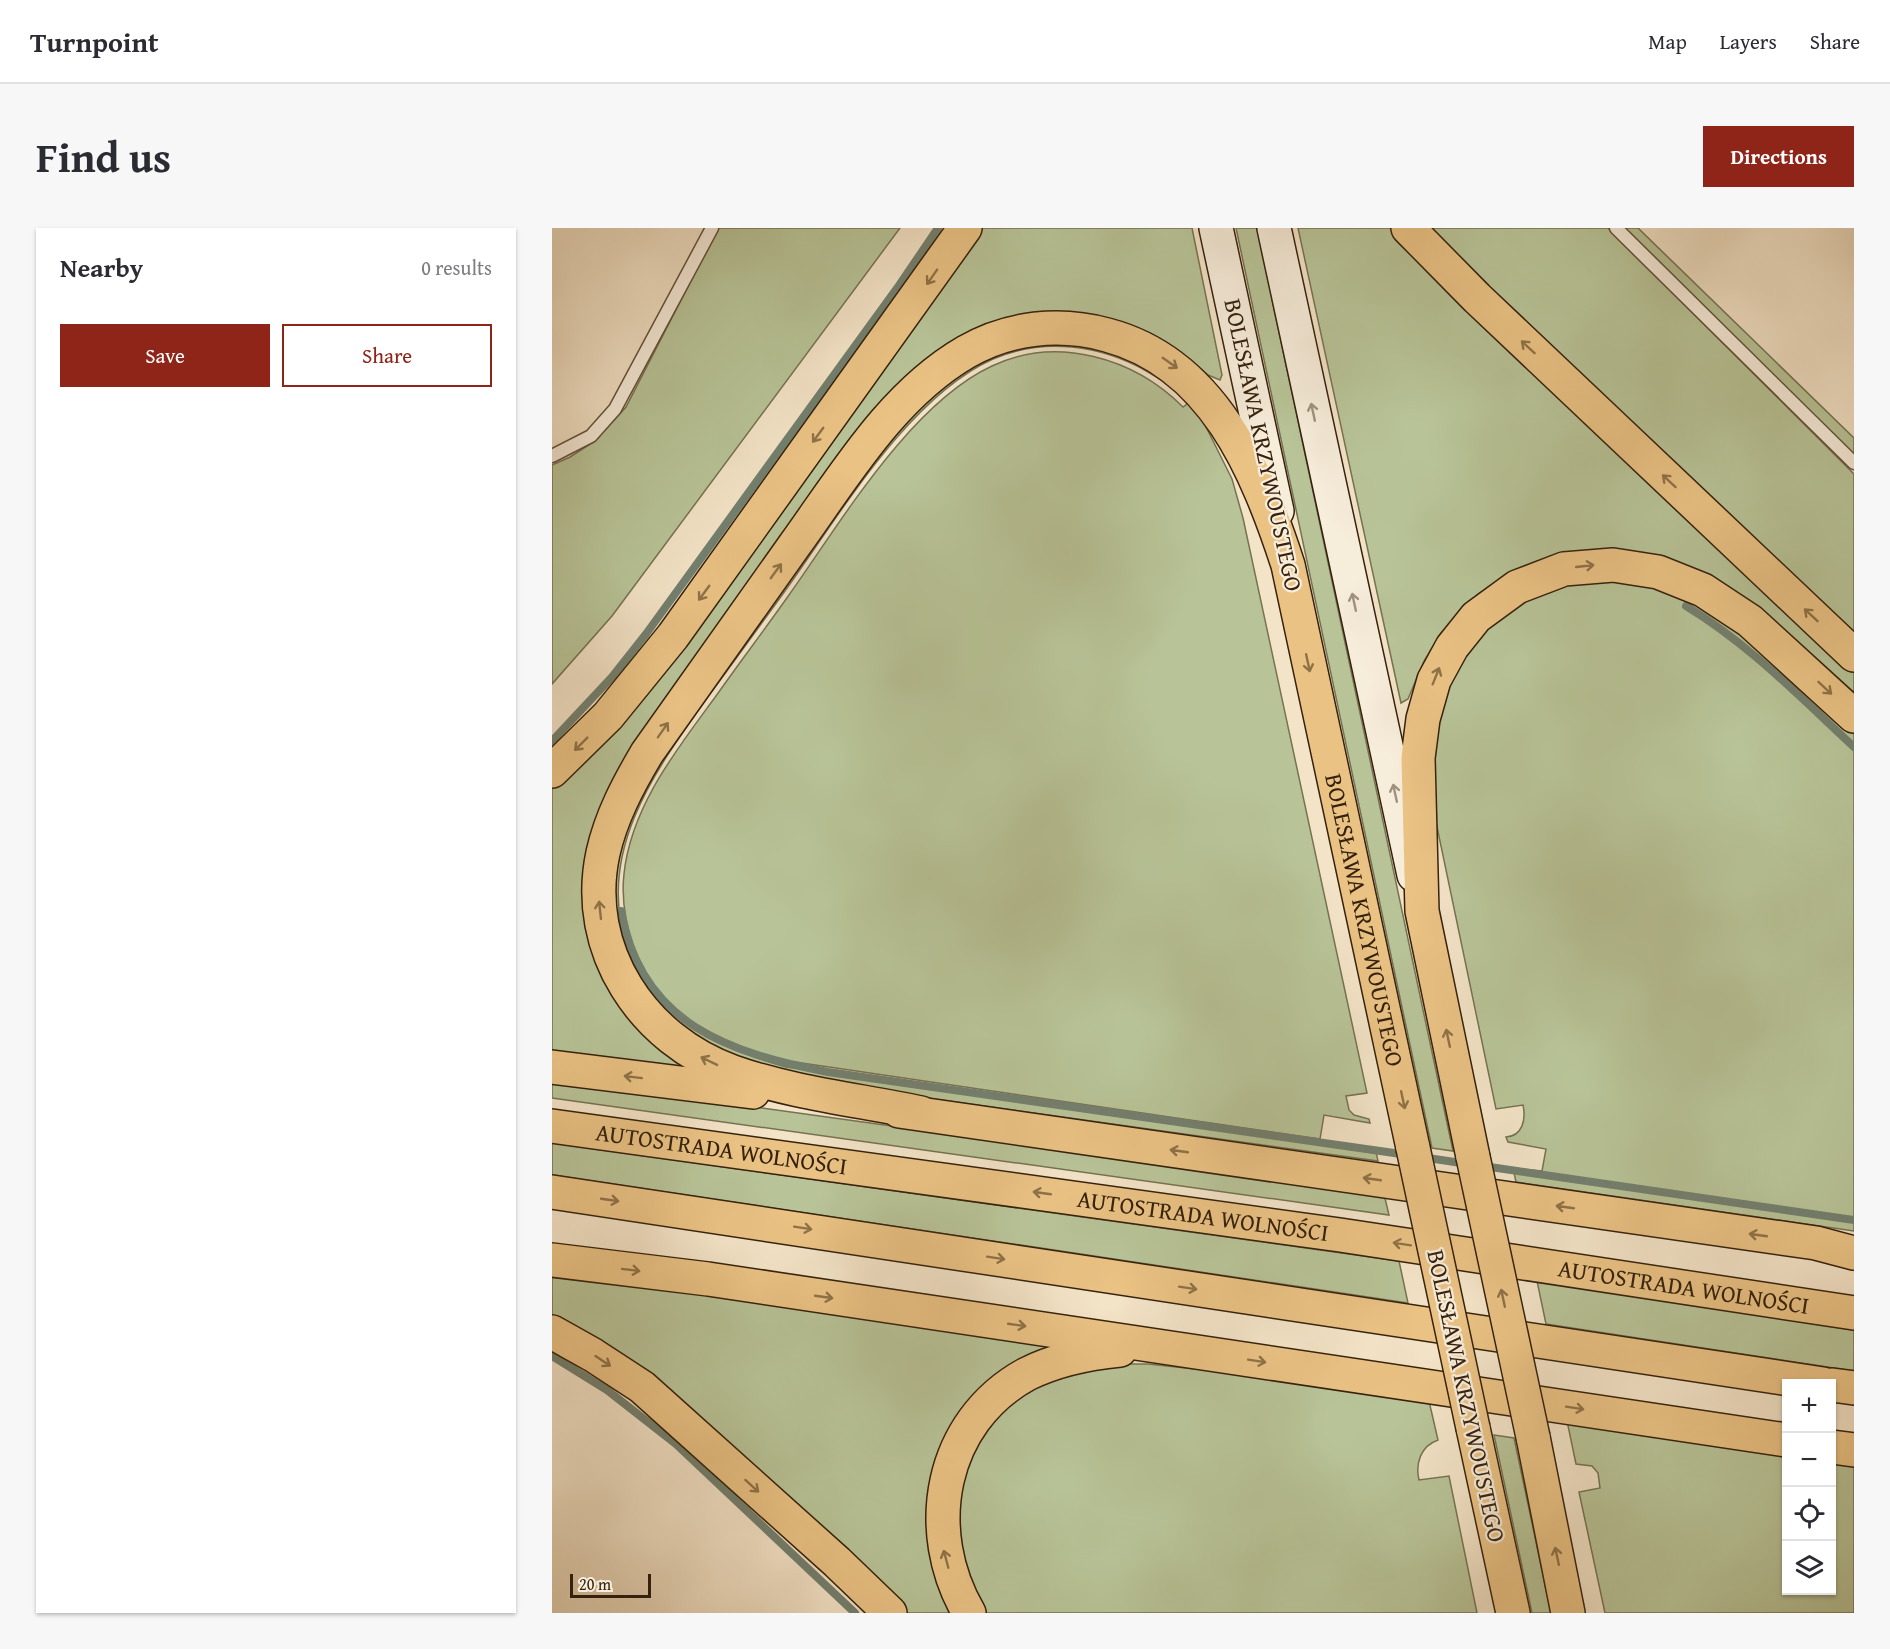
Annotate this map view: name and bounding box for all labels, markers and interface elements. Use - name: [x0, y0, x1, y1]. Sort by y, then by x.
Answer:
- text: Turnpoint: [30, 21, 159, 62]
- text: Map: [1648, 26, 1687, 57]
- text: Layers: [1720, 26, 1777, 57]
- text: Share: [1810, 26, 1860, 57]
- text: Find us: [36, 126, 171, 187]
- button: Directions: [1703, 126, 1854, 187]
- text: Nearby: [60, 248, 143, 287]
- text: 0 results: [421, 253, 492, 282]
- one-way arrow: [926, 268, 938, 284]
- street label: BOLESŁAWA KRZYWOUSTEGO: [1215, 295, 1312, 595]
- button: Save: [60, 324, 270, 387]
- button: Share: [282, 324, 492, 387]
- one-way arrow: [1520, 339, 1535, 354]
- one-way arrow: [1161, 357, 1178, 370]
- one-way arrow: [1307, 402, 1318, 422]
- one-way arrow: [812, 426, 824, 442]
- one-way arrow: [1662, 474, 1677, 488]
- one-way arrow: [1575, 560, 1595, 571]
- one-way arrow: [770, 564, 782, 580]
- one-way arrow: [698, 585, 710, 601]
- one-way arrow: [1348, 593, 1359, 613]
- one-way arrow: [1804, 607, 1819, 622]
- one-way arrow: [1303, 653, 1315, 672]
- one-way arrow: [1431, 668, 1442, 686]
- one-way arrow: [1817, 681, 1832, 695]
- one-way arrow: [657, 722, 669, 739]
- one-way arrow: [574, 736, 588, 751]
- street label: BOLESŁAWA KRZYWOUSTEGO: [1316, 770, 1413, 1070]
- one-way arrow: [1389, 784, 1400, 803]
- one-way arrow: [594, 900, 605, 920]
- one-way arrow: [1442, 1029, 1453, 1048]
- one-way arrow: [700, 1054, 718, 1066]
- one-way arrow: [624, 1072, 644, 1083]
- one-way arrow: [1398, 1090, 1409, 1109]
- street label: AUTOSTRADA WOLNOŚCI: [594, 1114, 849, 1184]
- one-way arrow: [1170, 1145, 1190, 1156]
- one-way arrow: [1363, 1173, 1383, 1184]
- street label: AUTOSTRADA WOLNOŚCI: [1075, 1181, 1331, 1250]
- one-way arrow: [1033, 1188, 1053, 1199]
- one-way arrow: [600, 1194, 619, 1205]
- one-way arrow: [1556, 1201, 1575, 1212]
- one-way arrow: [792, 1223, 812, 1234]
- one-way arrow: [1749, 1229, 1768, 1240]
- one-way arrow: [1392, 1239, 1412, 1250]
- street label: BOLESŁAWA KRZYWOUSTEGO: [1418, 1246, 1515, 1546]
- street label: AUTOSTRADA WOLNOŚCI: [1556, 1250, 1812, 1323]
- one-way arrow: [985, 1252, 1005, 1263]
- one-way arrow: [620, 1265, 640, 1276]
- one-way arrow: [1178, 1282, 1198, 1293]
- one-way arrow: [1497, 1289, 1508, 1308]
- one-way arrow: [814, 1291, 833, 1302]
- one-way arrow: [1007, 1319, 1026, 1330]
- one-way arrow: [594, 1355, 611, 1367]
- one-way arrow: [1247, 1355, 1267, 1366]
- map controls: [1782, 1379, 1836, 1595]
- button: +: [1782, 1379, 1836, 1433]
- one-way arrow: [1565, 1403, 1584, 1414]
- button: −: [1782, 1433, 1836, 1487]
- one-way arrow: [744, 1479, 759, 1493]
- button: locate: [1782, 1487, 1836, 1541]
- button: layers: [1782, 1541, 1836, 1595]
- one-way arrow: [1551, 1546, 1562, 1566]
- one-way arrow: [940, 1550, 952, 1569]
- scale bar: [570, 1571, 651, 1598]
- text: 20 m: [579, 1572, 611, 1596]

